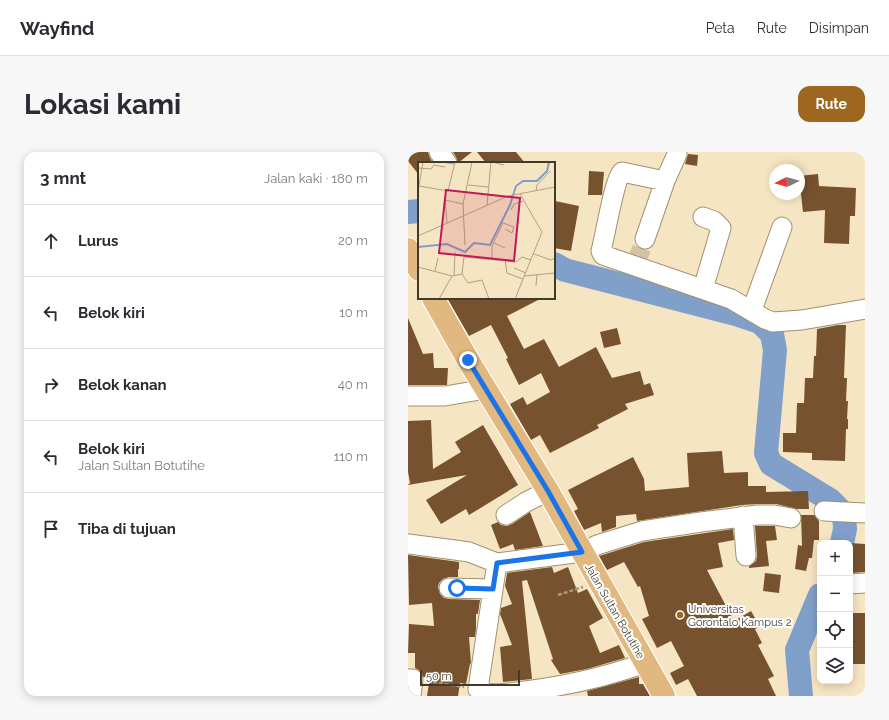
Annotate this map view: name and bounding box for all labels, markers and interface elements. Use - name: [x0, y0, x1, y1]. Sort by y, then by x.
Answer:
- text: Wayfind: [20, 17, 94, 39]
- text: Peta: [706, 20, 735, 36]
- text: Rute: [757, 20, 787, 36]
- text: Disimpan: [809, 20, 869, 36]
- button: Rute: [798, 86, 865, 122]
- text: Lokasi kami: [24, 88, 181, 121]
- inset map: [418, 162, 555, 299]
- north arrow: [769, 164, 805, 200]
- text: 3 mnt: [40, 168, 86, 188]
- text: Jalan kaki · 180 m: [264, 171, 368, 186]
- icon: ahead: [40, 230, 62, 252]
- text: Lurus: [78, 232, 119, 250]
- text: 20 m: [338, 233, 368, 248]
- icon: left: [40, 302, 62, 324]
- text: Belok kiri: [78, 304, 145, 322]
- text: 10 m: [339, 305, 368, 320]
- route end: [459, 351, 477, 369]
- icon: right: [40, 374, 62, 396]
- text: Belok kanan: [78, 376, 167, 394]
- text: 40 m: [338, 377, 368, 392]
- text: Belok kiri: [78, 440, 145, 458]
- icon: left: [40, 446, 62, 468]
- text: 110 m: [334, 449, 368, 464]
- text: Jalan Sultan Botutihe: [78, 458, 205, 473]
- icon: arrive: [40, 518, 62, 540]
- text: Tiba di tujuan: [78, 520, 176, 538]
- map controls: [817, 540, 853, 684]
- button: +: [817, 540, 853, 576]
- street label: Jalan Sultan Botutihe: [582, 561, 647, 661]
- button: −: [817, 576, 853, 612]
- route start: [448, 579, 466, 597]
- place label: Universitas Gorontalo Kampus 2: [688, 603, 792, 629]
- marker: Universitas Gorontalo Kampus 2: [675, 610, 685, 620]
- button: locate: [817, 612, 853, 648]
- button: layers: [817, 648, 853, 684]
- scale bar: [420, 668, 520, 687]
- text: 50 m: [426, 670, 452, 683]

